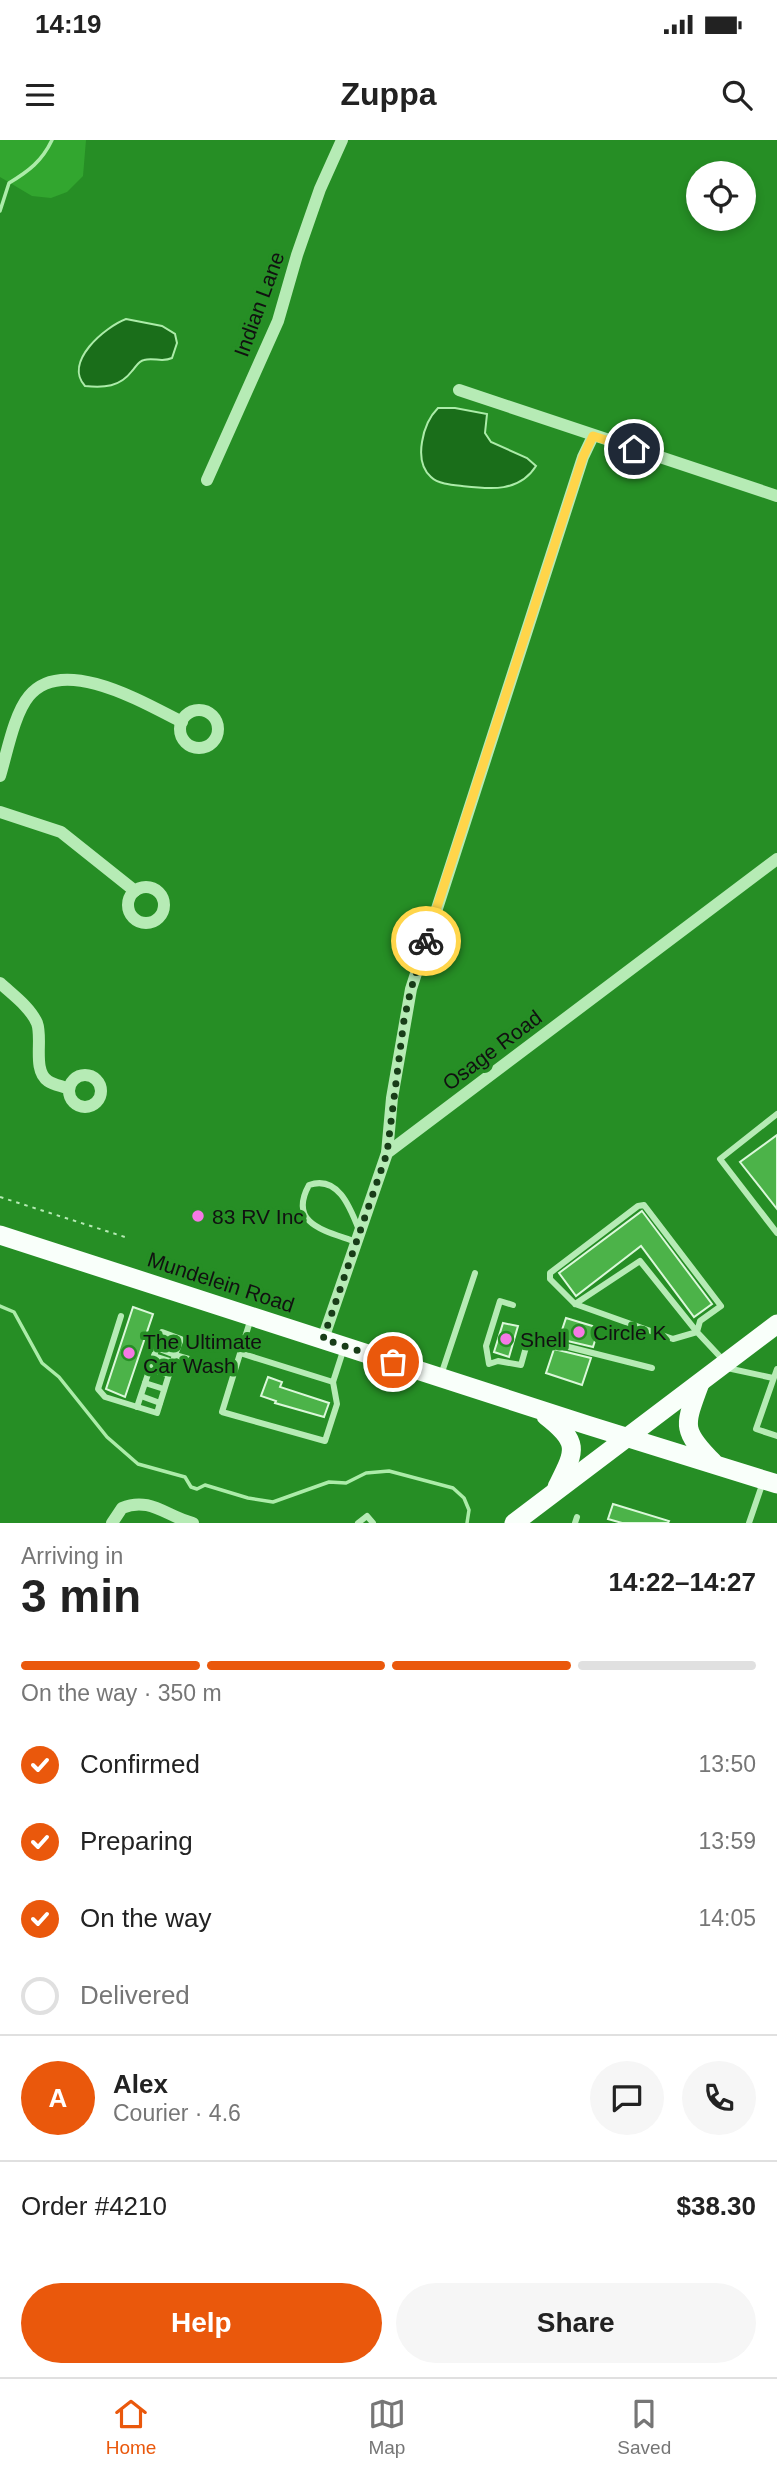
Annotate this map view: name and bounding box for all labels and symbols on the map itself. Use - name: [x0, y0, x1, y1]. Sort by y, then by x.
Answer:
- street label: Indian Lane: [229, 248, 289, 360]
- pin: [604, 419, 664, 479]
- courier: [391, 906, 461, 976]
- street label: Osage Road: [438, 1005, 546, 1095]
- place label: 83 RV Inc: [212, 1205, 304, 1228]
- marker: 83 RV Inc: [190, 1208, 206, 1224]
- street label: Mundelein Road: [145, 1247, 297, 1317]
- place label: Circle K: [593, 1321, 667, 1344]
- marker: Circle K: [571, 1324, 587, 1340]
- place label: Shell: [520, 1328, 567, 1351]
- place label: The Ultimate Car Wash: [143, 1330, 262, 1377]
- marker: Shell: [498, 1331, 514, 1347]
- pin: [363, 1332, 423, 1392]
- marker: The Ultimate Car Wash: [121, 1345, 137, 1361]

